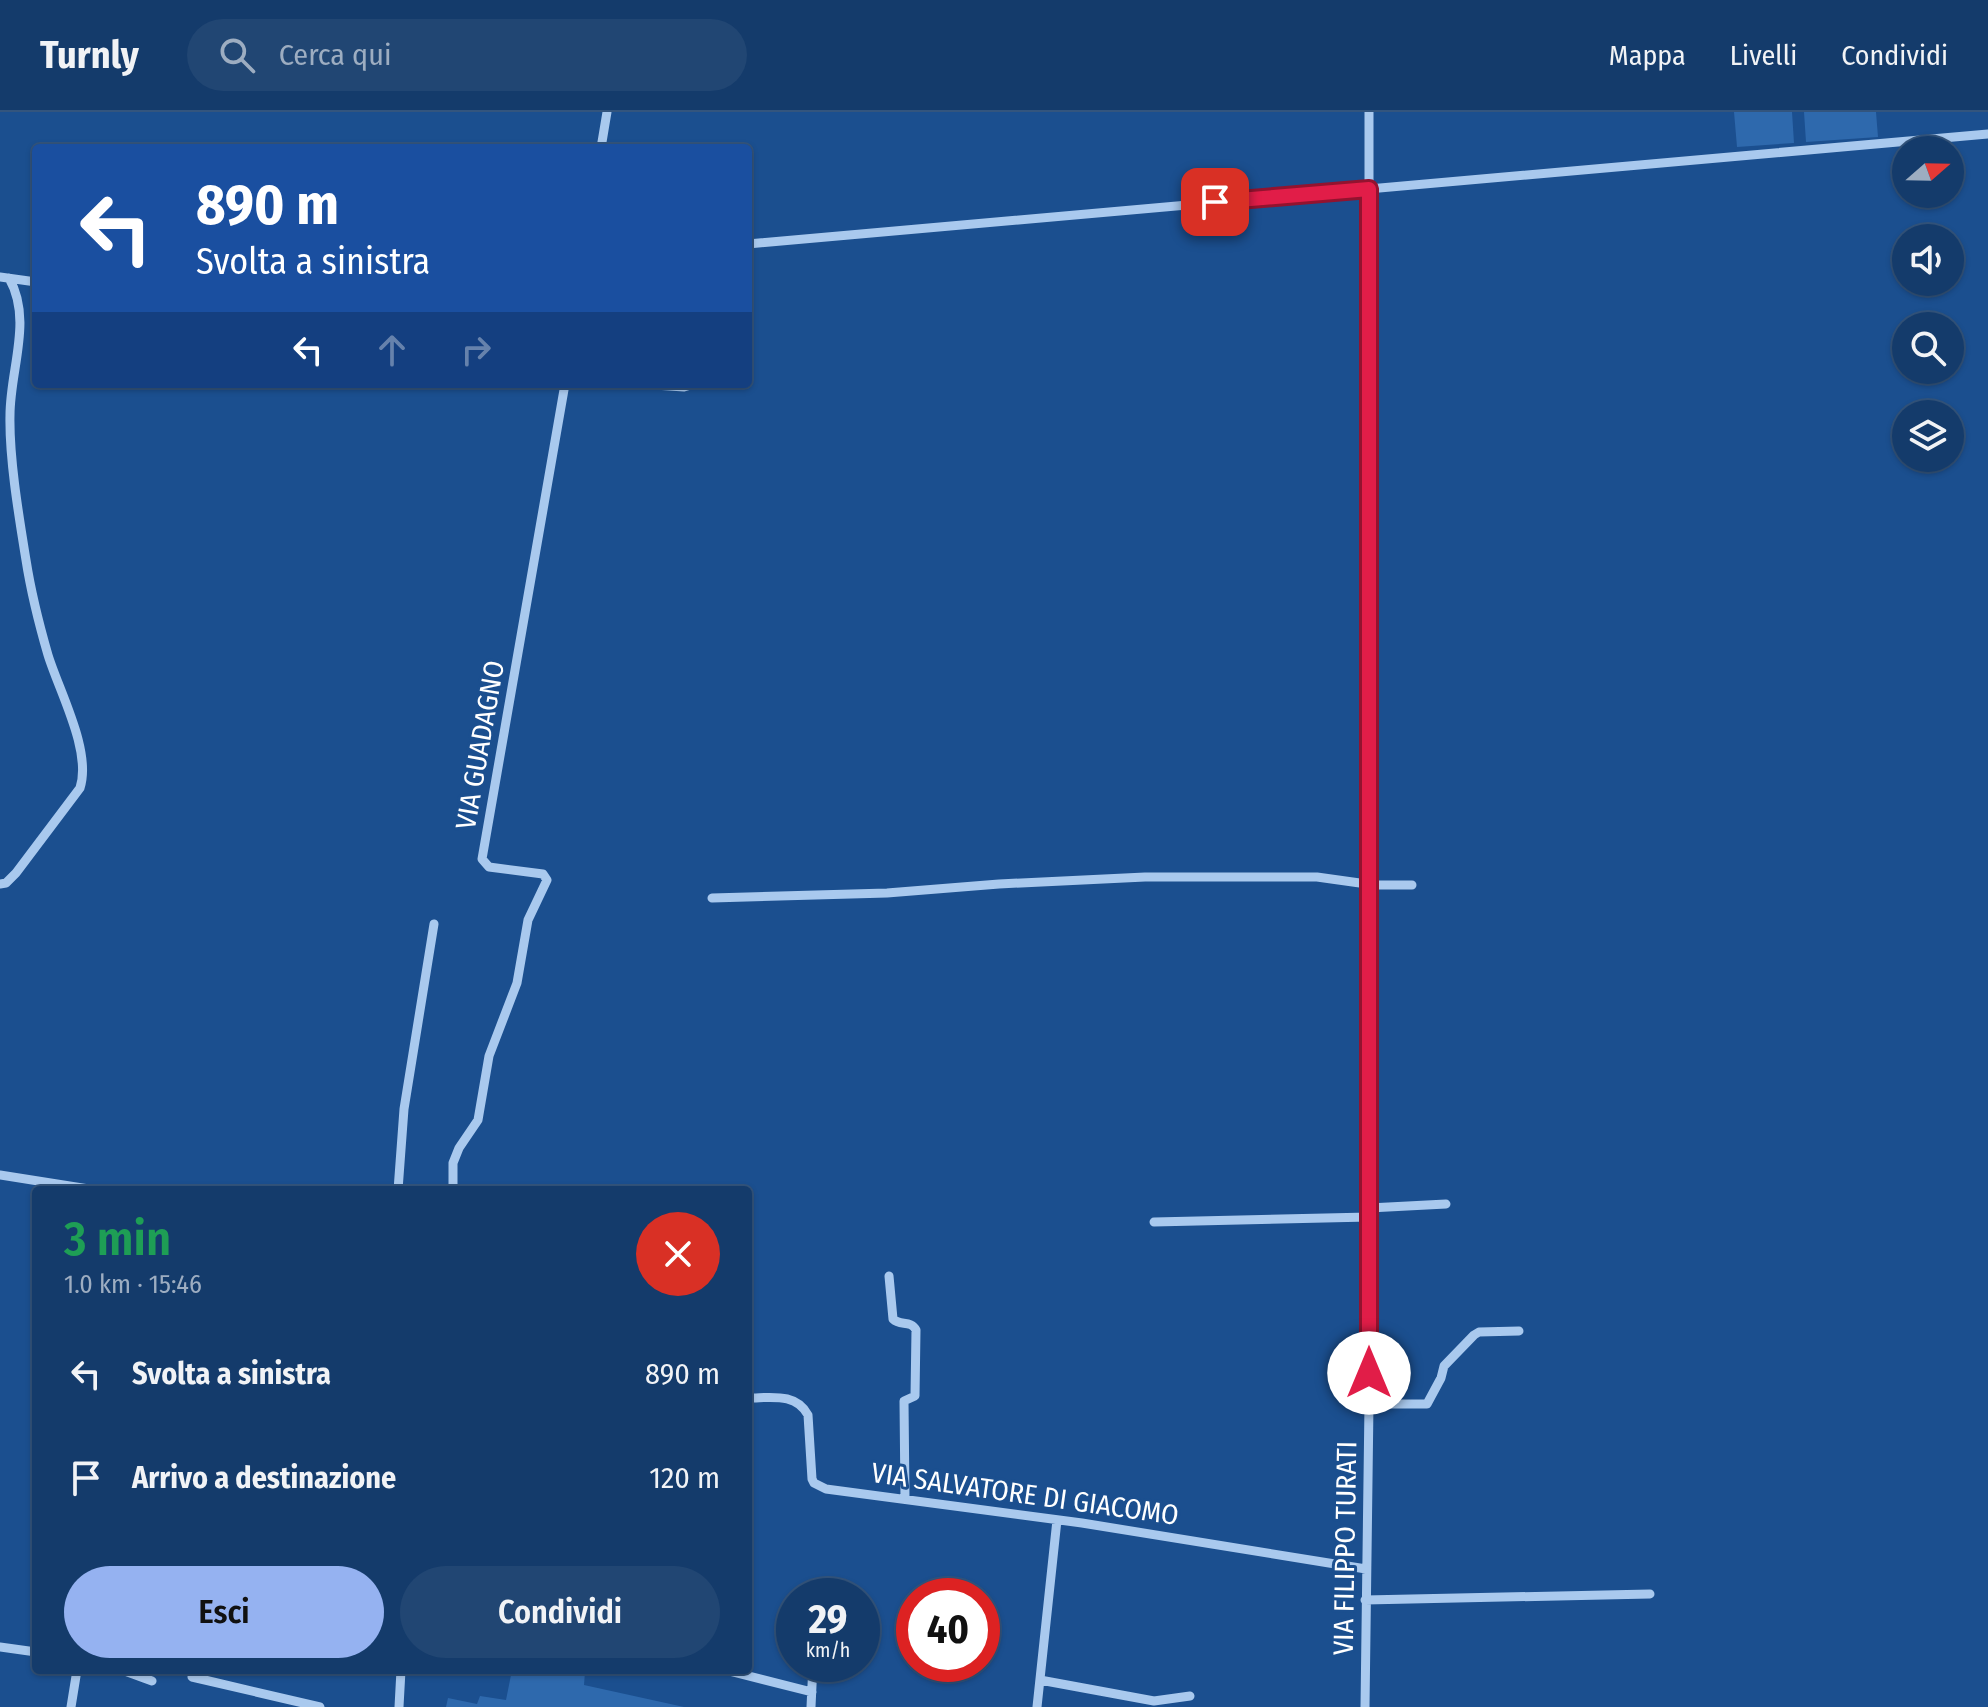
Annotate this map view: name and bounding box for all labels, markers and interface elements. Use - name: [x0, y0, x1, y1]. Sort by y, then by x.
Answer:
- search box: [187, 19, 747, 91]
- text: Turnly: [40, 32, 139, 78]
- icon: search: [215, 33, 259, 77]
- text: Cerca qui: [279, 37, 391, 73]
- text: Mappa: [1609, 39, 1686, 72]
- text: Livelli: [1730, 39, 1797, 72]
- text: Condividi: [1841, 39, 1948, 72]
- north arrow: [1892, 136, 1964, 208]
- map controls: [1892, 136, 1964, 472]
- pin: [1181, 168, 1249, 236]
- text: 890 m: [196, 172, 339, 239]
- icon: left: [64, 176, 168, 280]
- icon: arrive: [1193, 180, 1237, 224]
- button: sound: [1892, 224, 1964, 296]
- text: Svolta a sinistra: [196, 240, 430, 284]
- button: search: [1892, 312, 1964, 384]
- icon: left: [286, 328, 330, 372]
- icon: ahead: [370, 328, 414, 372]
- icon: right: [454, 328, 498, 372]
- button: layers: [1892, 400, 1964, 472]
- street label: VIA GUADAGNO: [449, 658, 511, 832]
- text: 3 min: [64, 1210, 171, 1268]
- button: close: [636, 1212, 720, 1296]
- text: 1.0 km · 15:46: [64, 1269, 202, 1300]
- position arrow: [1327, 1331, 1411, 1415]
- icon: left: [64, 1352, 108, 1396]
- text: Svolta a sinistra: [132, 1356, 331, 1392]
- text: 890 m: [645, 1356, 720, 1392]
- street label: VIA FILIPPO TURATI: [1327, 1441, 1363, 1655]
- icon: arrive: [64, 1456, 108, 1500]
- street label: VIA SALVATORE DI GIACOMO: [869, 1456, 1181, 1532]
- text: Arrivo a destinazione: [132, 1460, 396, 1496]
- text: 120 m: [649, 1460, 720, 1496]
- button: Esci: [64, 1566, 384, 1658]
- button: Condividi: [400, 1566, 720, 1658]
- speed limit sign: 40: [896, 1578, 1000, 1682]
- text: 29: [808, 1596, 847, 1644]
- text: km/h: [806, 1638, 850, 1662]

